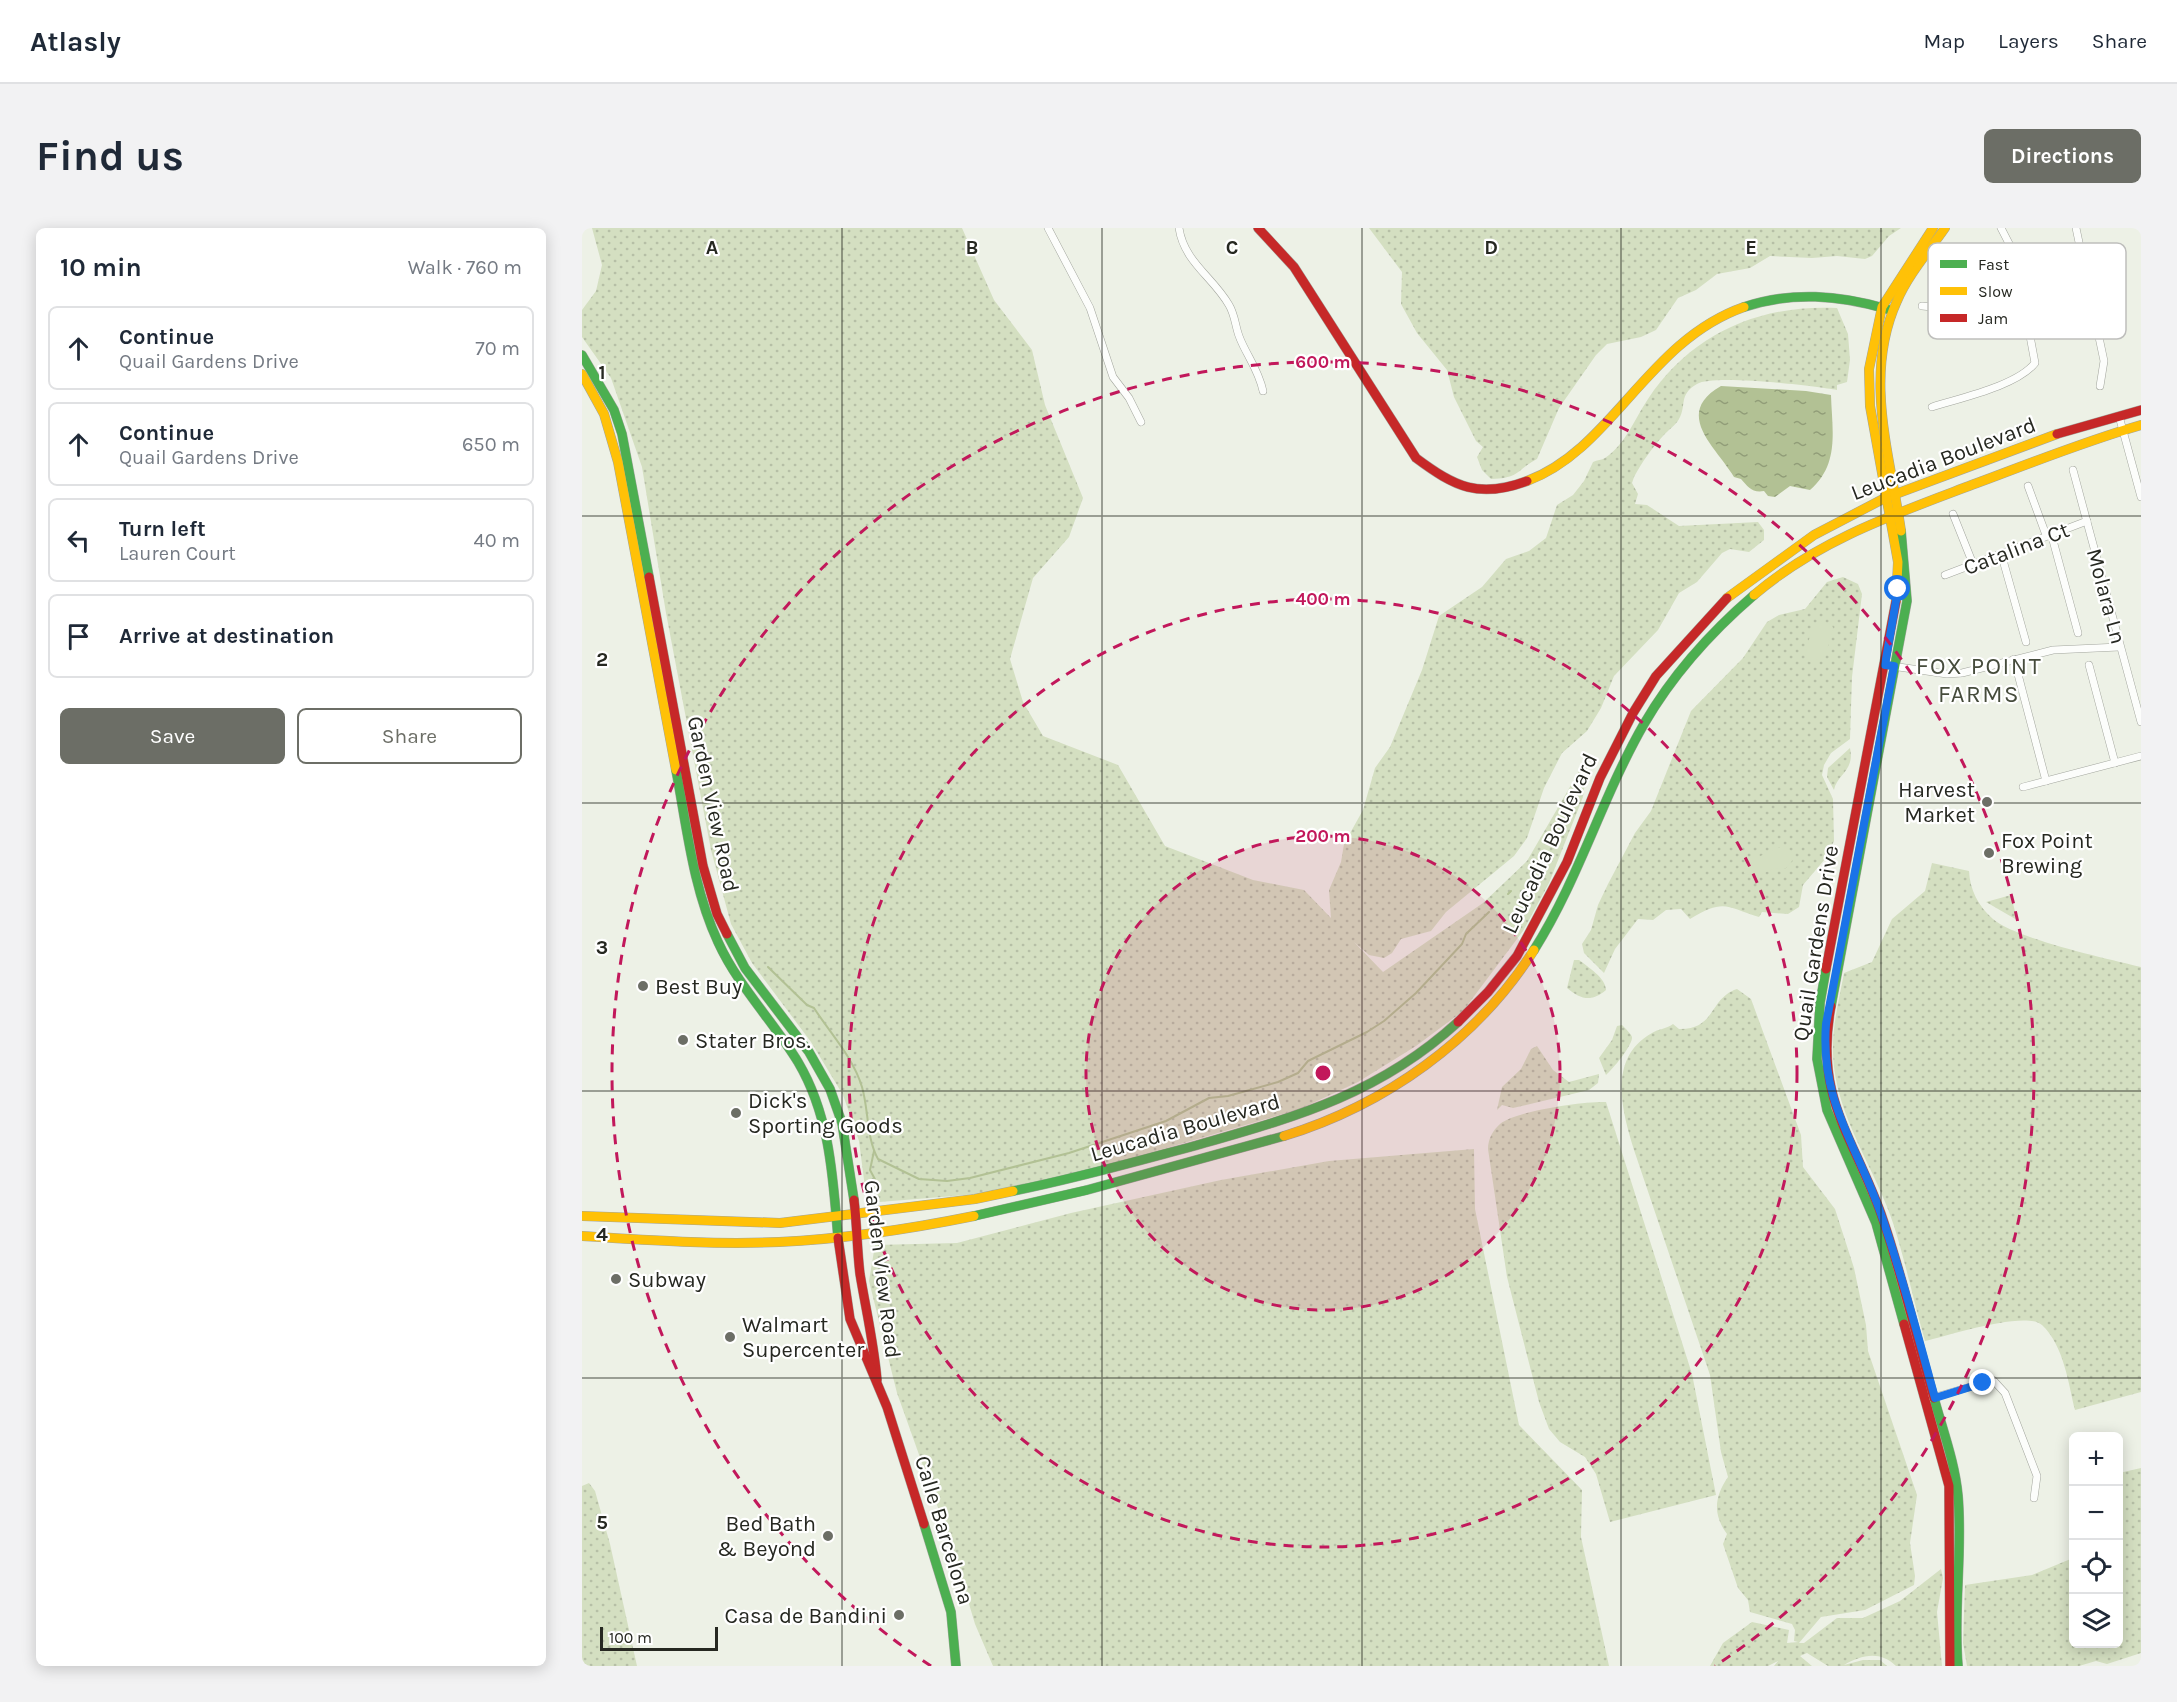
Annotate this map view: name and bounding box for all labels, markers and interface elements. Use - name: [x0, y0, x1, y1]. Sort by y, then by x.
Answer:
- text: Atlasly: [30, 25, 121, 58]
- text: Map: [1923, 29, 1965, 53]
- text: Layers: [1998, 29, 2059, 53]
- text: Share: [2092, 29, 2147, 53]
- button: Directions: [1984, 129, 2141, 183]
- text: Find us: [36, 131, 184, 181]
- text: A: [706, 236, 719, 259]
- text: B: [966, 236, 978, 259]
- text: C: [1226, 236, 1238, 259]
- text: D: [1484, 236, 1498, 259]
- text: E: [1745, 236, 1757, 259]
- legend: [1928, 243, 2126, 339]
- text: 10 min: [60, 252, 142, 283]
- text: Fast: [1978, 255, 2009, 274]
- text: Walk · 760 m: [408, 256, 522, 279]
- text: Slow: [1978, 282, 2013, 301]
- text: Jam: [1978, 309, 2008, 328]
- text: Continue: [119, 324, 214, 350]
- icon: ahead: [62, 332, 95, 365]
- text: 70 m: [475, 337, 520, 360]
- text: Quail Gardens Drive: [119, 350, 299, 373]
- text: 600 m: [1295, 351, 1351, 373]
- text: 1: [598, 361, 606, 384]
- street label: Leucadia Boulevard: [1847, 412, 2039, 506]
- text: Continue: [119, 420, 214, 446]
- icon: ahead: [62, 428, 95, 461]
- text: 650 m: [462, 433, 520, 456]
- text: Quail Gardens Drive: [119, 446, 299, 469]
- text: Turn left: [119, 516, 206, 542]
- street label: Catalina Ct: [1960, 517, 2073, 581]
- icon: left: [62, 524, 95, 557]
- text: 40 m: [474, 529, 520, 552]
- text: Lauren Court: [119, 542, 236, 565]
- street label: Molara Ln: [2081, 546, 2131, 647]
- route start: [1884, 575, 1910, 601]
- text: 400 m: [1295, 588, 1351, 610]
- icon: arrive: [62, 620, 95, 653]
- text: Arrive at destination: [119, 623, 334, 649]
- text: 2: [596, 648, 608, 671]
- district label: FOX POINT FARMS: [1916, 652, 2042, 708]
- button: Save: [60, 708, 285, 764]
- button: Share: [297, 708, 522, 764]
- street label: Garden View Road: [682, 714, 744, 895]
- street label: Leucadia Boulevard: [1497, 749, 1603, 938]
- place label: Harvest Market: [1898, 777, 1975, 828]
- marker: Harvest Market: [1980, 795, 1994, 809]
- text: 200 m: [1295, 825, 1351, 847]
- place label: Fox Point Brewing: [2001, 828, 2093, 879]
- street label: Quail Gardens Drive: [1788, 843, 1844, 1043]
- marker: Fox Point Brewing: [1982, 846, 1996, 860]
- text: 3: [596, 936, 608, 959]
- place label: Best Buy: [655, 974, 742, 1000]
- marker: Best Buy: [636, 979, 650, 993]
- place label: Stater Bros.: [695, 1028, 811, 1054]
- marker: Stater Bros.: [676, 1033, 690, 1047]
- centre of rings: [1313, 1063, 1333, 1083]
- place label: Dick's Sporting Goods: [748, 1088, 903, 1139]
- street label: Leucadia Boulevard: [1088, 1088, 1283, 1167]
- marker: Dick's Sporting Goods: [729, 1106, 743, 1120]
- street label: Garden View Road: [858, 1179, 906, 1360]
- text: 4: [596, 1223, 608, 1246]
- place label: Subway: [628, 1267, 706, 1293]
- marker: Subway: [609, 1272, 623, 1286]
- place label: Walmart Supercenter: [742, 1312, 864, 1363]
- marker: Walmart Supercenter: [723, 1330, 737, 1344]
- route end: [1969, 1369, 1995, 1395]
- map controls: [2069, 1432, 2123, 1648]
- button: +: [2069, 1432, 2123, 1486]
- street label: Calle Barcelona: [909, 1453, 979, 1608]
- button: −: [2069, 1486, 2123, 1540]
- text: 5: [596, 1511, 608, 1534]
- place label: Bed Bath & Beyond: [717, 1511, 816, 1562]
- marker: Bed Bath & Beyond: [821, 1529, 835, 1543]
- button: locate: [2069, 1540, 2123, 1594]
- button: layers: [2069, 1594, 2123, 1648]
- place label: Casa de Bandini: [724, 1603, 887, 1629]
- marker: Casa de Bandini: [892, 1608, 906, 1622]
- scale bar: [600, 1624, 718, 1652]
- text: 100 m: [609, 1628, 652, 1647]

